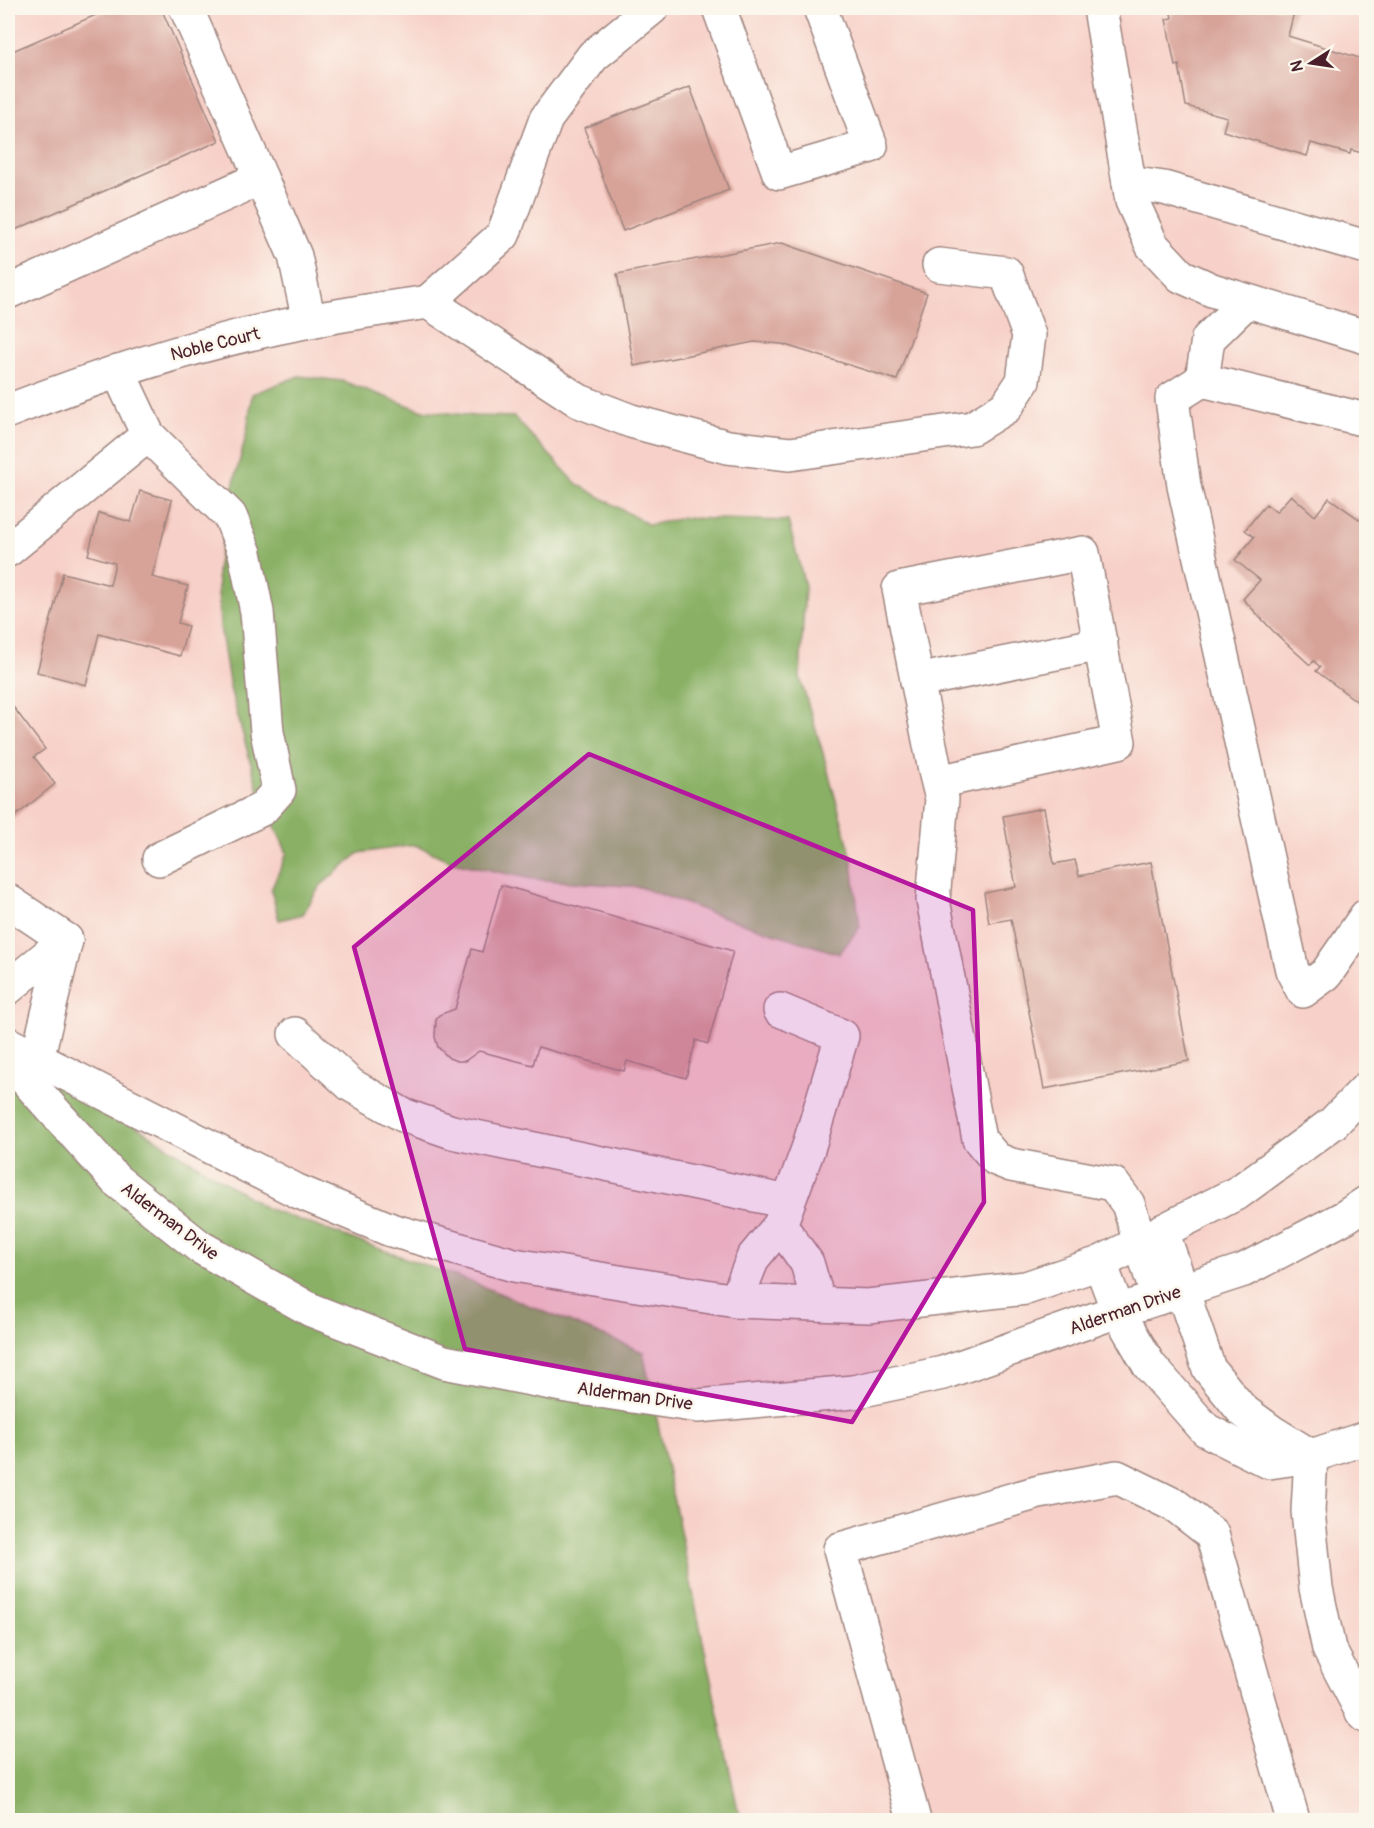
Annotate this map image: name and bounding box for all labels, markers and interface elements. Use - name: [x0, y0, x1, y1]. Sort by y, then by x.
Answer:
- north arrow: [1281, 33, 1341, 93]
- text: N: [1286, 58, 1308, 73]
- street label: Noble Court: [168, 322, 263, 367]
- street label: Alderman Drive: [116, 1177, 223, 1266]
- street label: Alderman Drive: [1066, 1281, 1184, 1340]
- street label: Alderman Drive: [576, 1377, 694, 1416]

